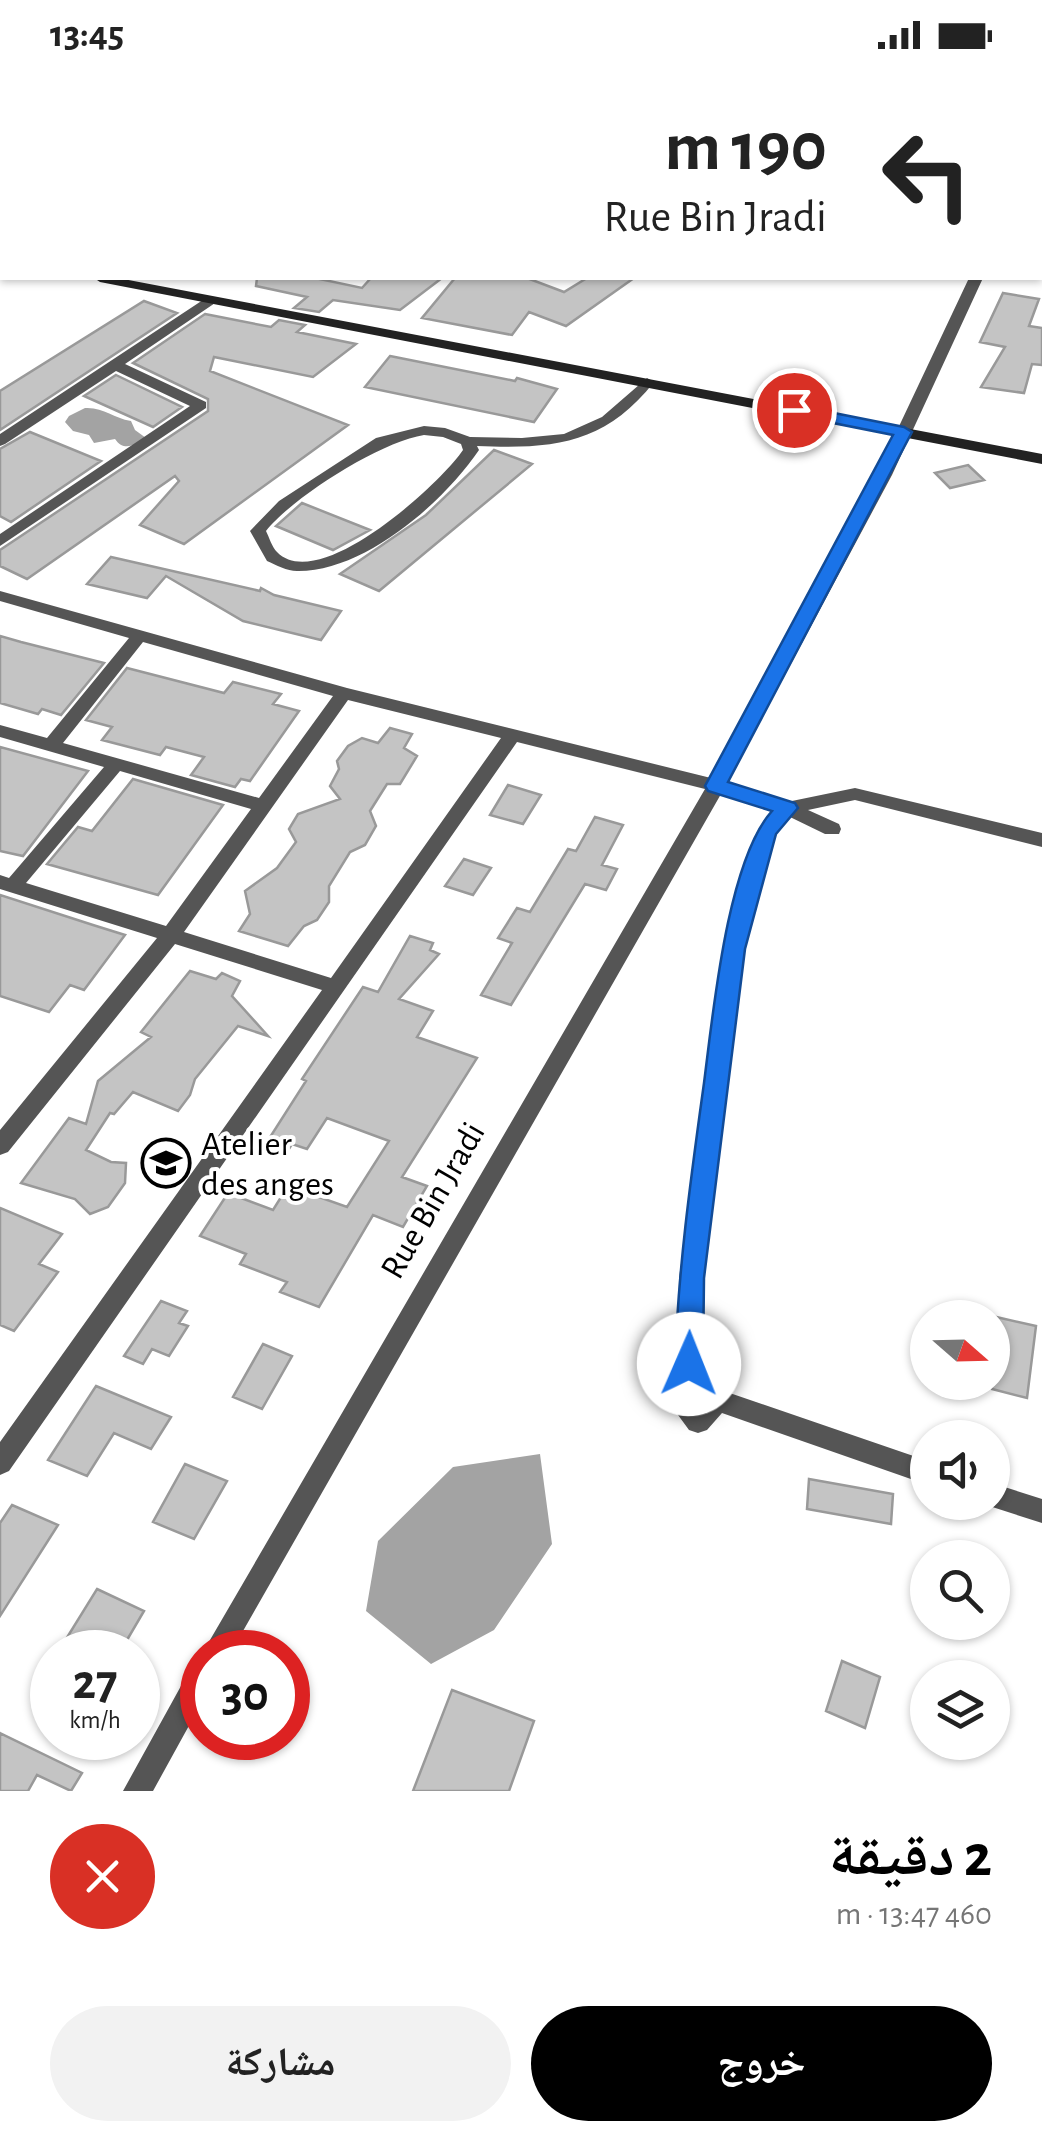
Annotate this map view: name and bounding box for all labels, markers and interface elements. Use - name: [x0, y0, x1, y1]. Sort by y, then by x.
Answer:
- text: 13:45: [50, 16, 124, 54]
- icon: left: [862, 110, 992, 240]
- text: 190 m: [664, 113, 827, 183]
- text: Rue Bin Jradi: [604, 195, 827, 240]
- pin: [752, 368, 837, 453]
- icon: arrive: [767, 383, 822, 438]
- street label: Rue Bin Jradi: [375, 1117, 492, 1285]
- place label: Atelier des anges: [201, 1127, 334, 1202]
- school or university icon: Atelier des anges: [140, 1137, 192, 1189]
- north arrow: [910, 1300, 1010, 1400]
- map controls: [910, 1300, 1010, 1760]
- position arrow: [637, 1312, 741, 1416]
- button: sound: [910, 1420, 1010, 1520]
- button: search: [910, 1540, 1010, 1640]
- speed limit sign: 30: [180, 1630, 310, 1760]
- text: 27: [72, 1658, 118, 1708]
- button: layers: [910, 1660, 1010, 1760]
- text: km/h: [69, 1708, 121, 1733]
- button: close: [50, 1824, 155, 1929]
- text: 2 دقيقة: [829, 1827, 992, 1887]
- text: 460 m · 13:47: [836, 1898, 992, 1930]
- button: مشاركة: [50, 2006, 511, 2121]
- button: خروج: [531, 2006, 992, 2121]

